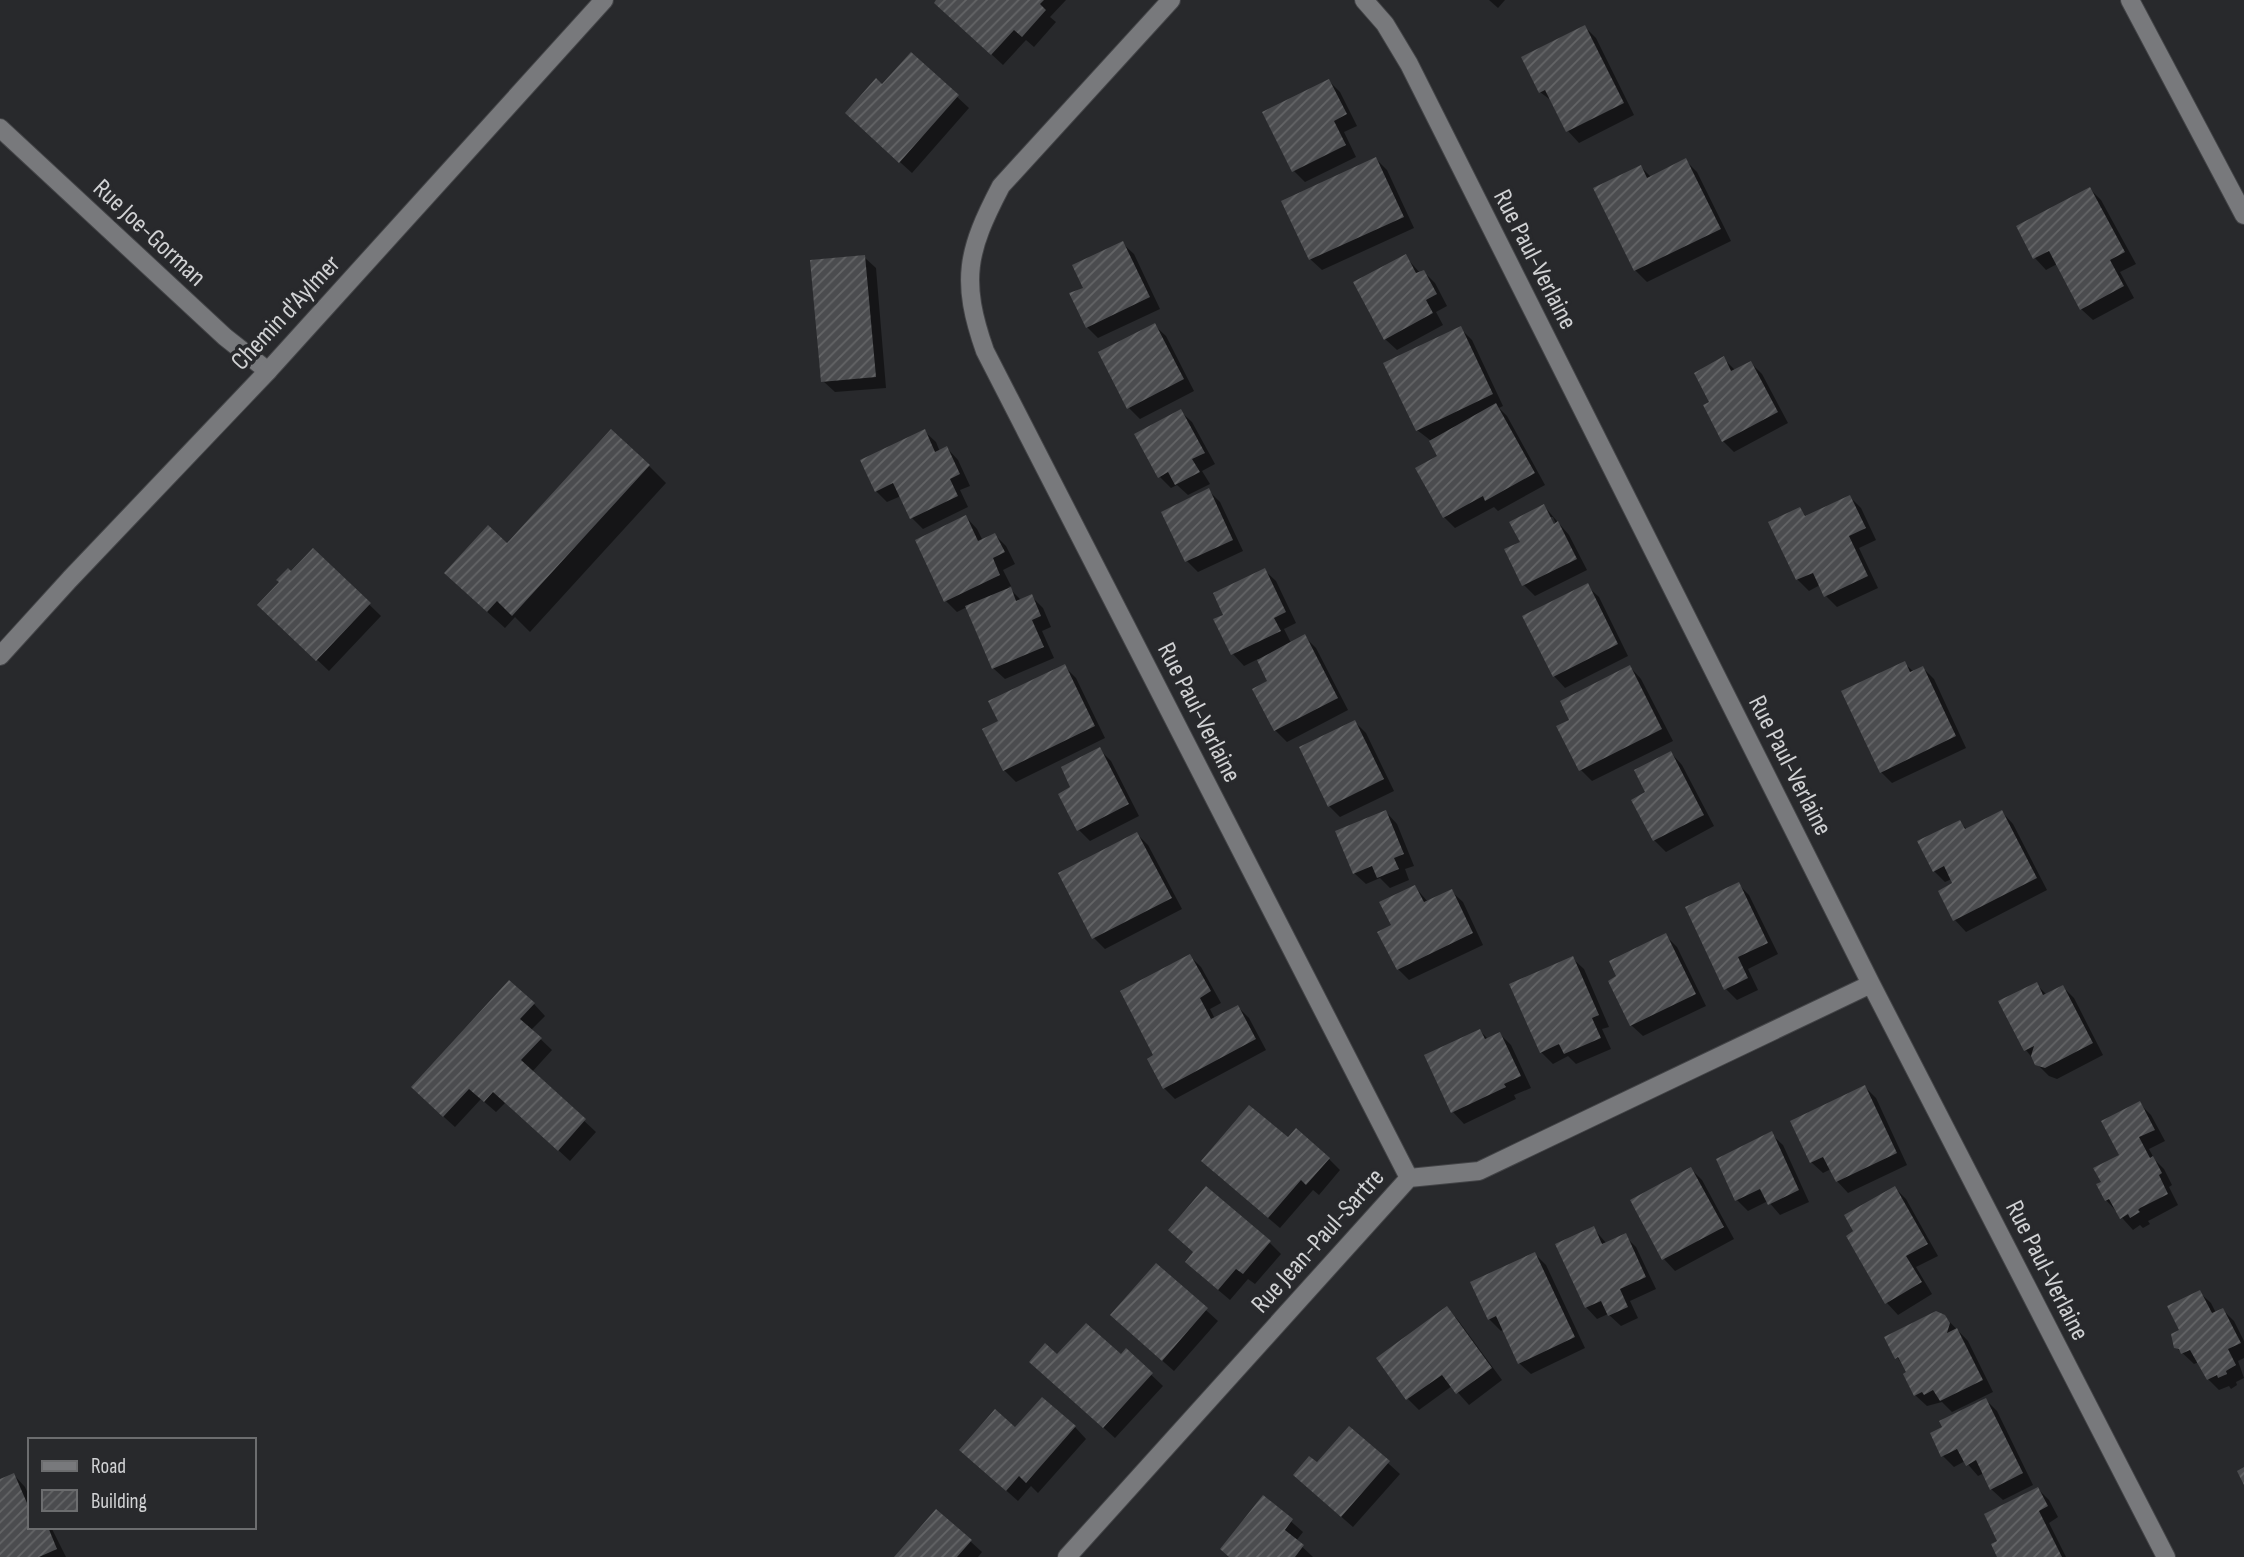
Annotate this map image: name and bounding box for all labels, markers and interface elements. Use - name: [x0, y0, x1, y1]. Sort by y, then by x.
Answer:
- street label: Rue Joe-Gorman: [86, 173, 212, 293]
- street label: Rue Paul-Verlaine: [1486, 185, 1583, 335]
- street label: Chemin d'Aylmer: [225, 249, 348, 377]
- street label: Rue Paul-Verlaine: [1150, 638, 1247, 788]
- street label: Rue Paul-Verlaine: [1741, 691, 1838, 841]
- street label: Rue Jean-Paul-Sartre: [1245, 1162, 1391, 1320]
- street label: Rue Paul-Verlaine: [1998, 1196, 2095, 1346]
- legend: [28, 1438, 256, 1529]
- text: Road: [91, 1454, 126, 1479]
- text: Building: [91, 1489, 147, 1514]

